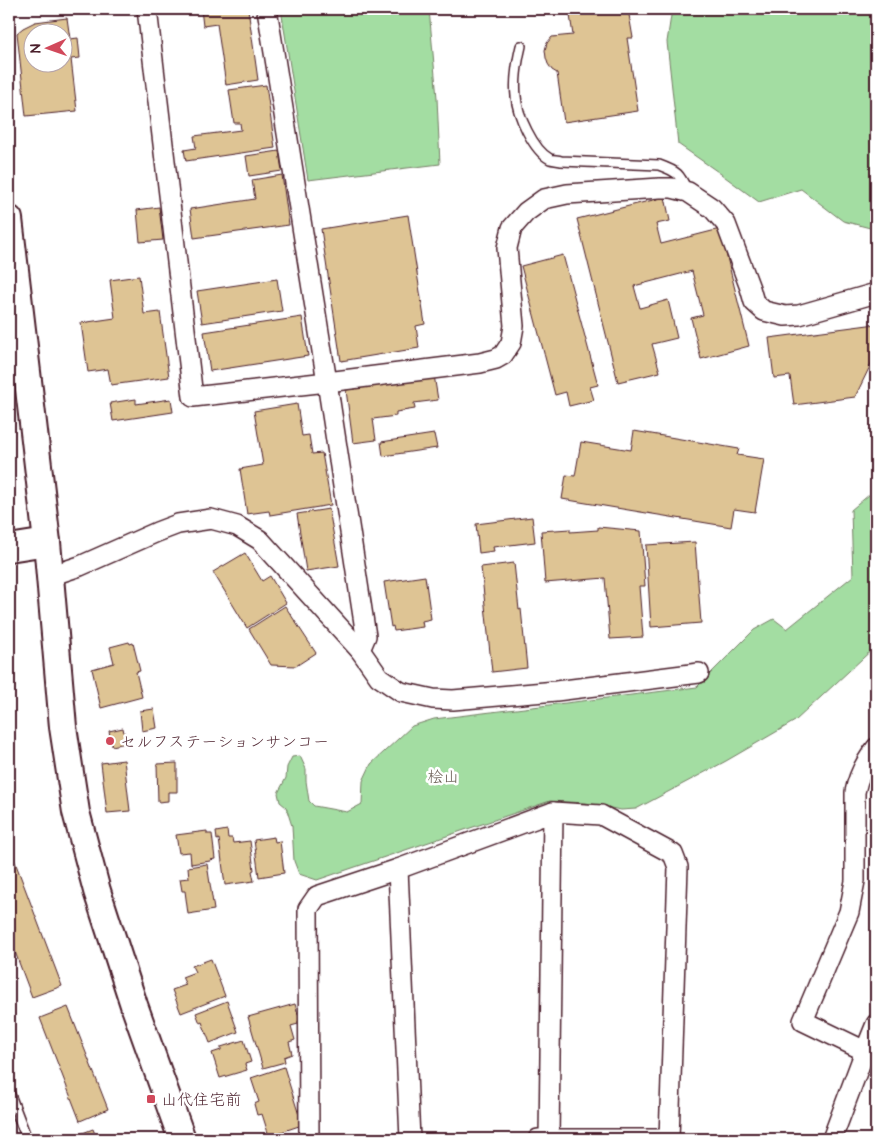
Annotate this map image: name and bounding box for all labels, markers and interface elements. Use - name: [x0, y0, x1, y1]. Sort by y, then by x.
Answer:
- north arrow: [22, 22, 72, 72]
- text: N: [26, 43, 46, 53]
- place label: セルフステーションサンコー: [120, 731, 329, 753]
- marker: セルフステーションサンコー: [104, 735, 116, 747]
- park label: 桧山: [427, 766, 459, 788]
- place label: 山代住宅前: [161, 1089, 241, 1111]
- marker: 山代住宅前: [145, 1093, 157, 1105]

